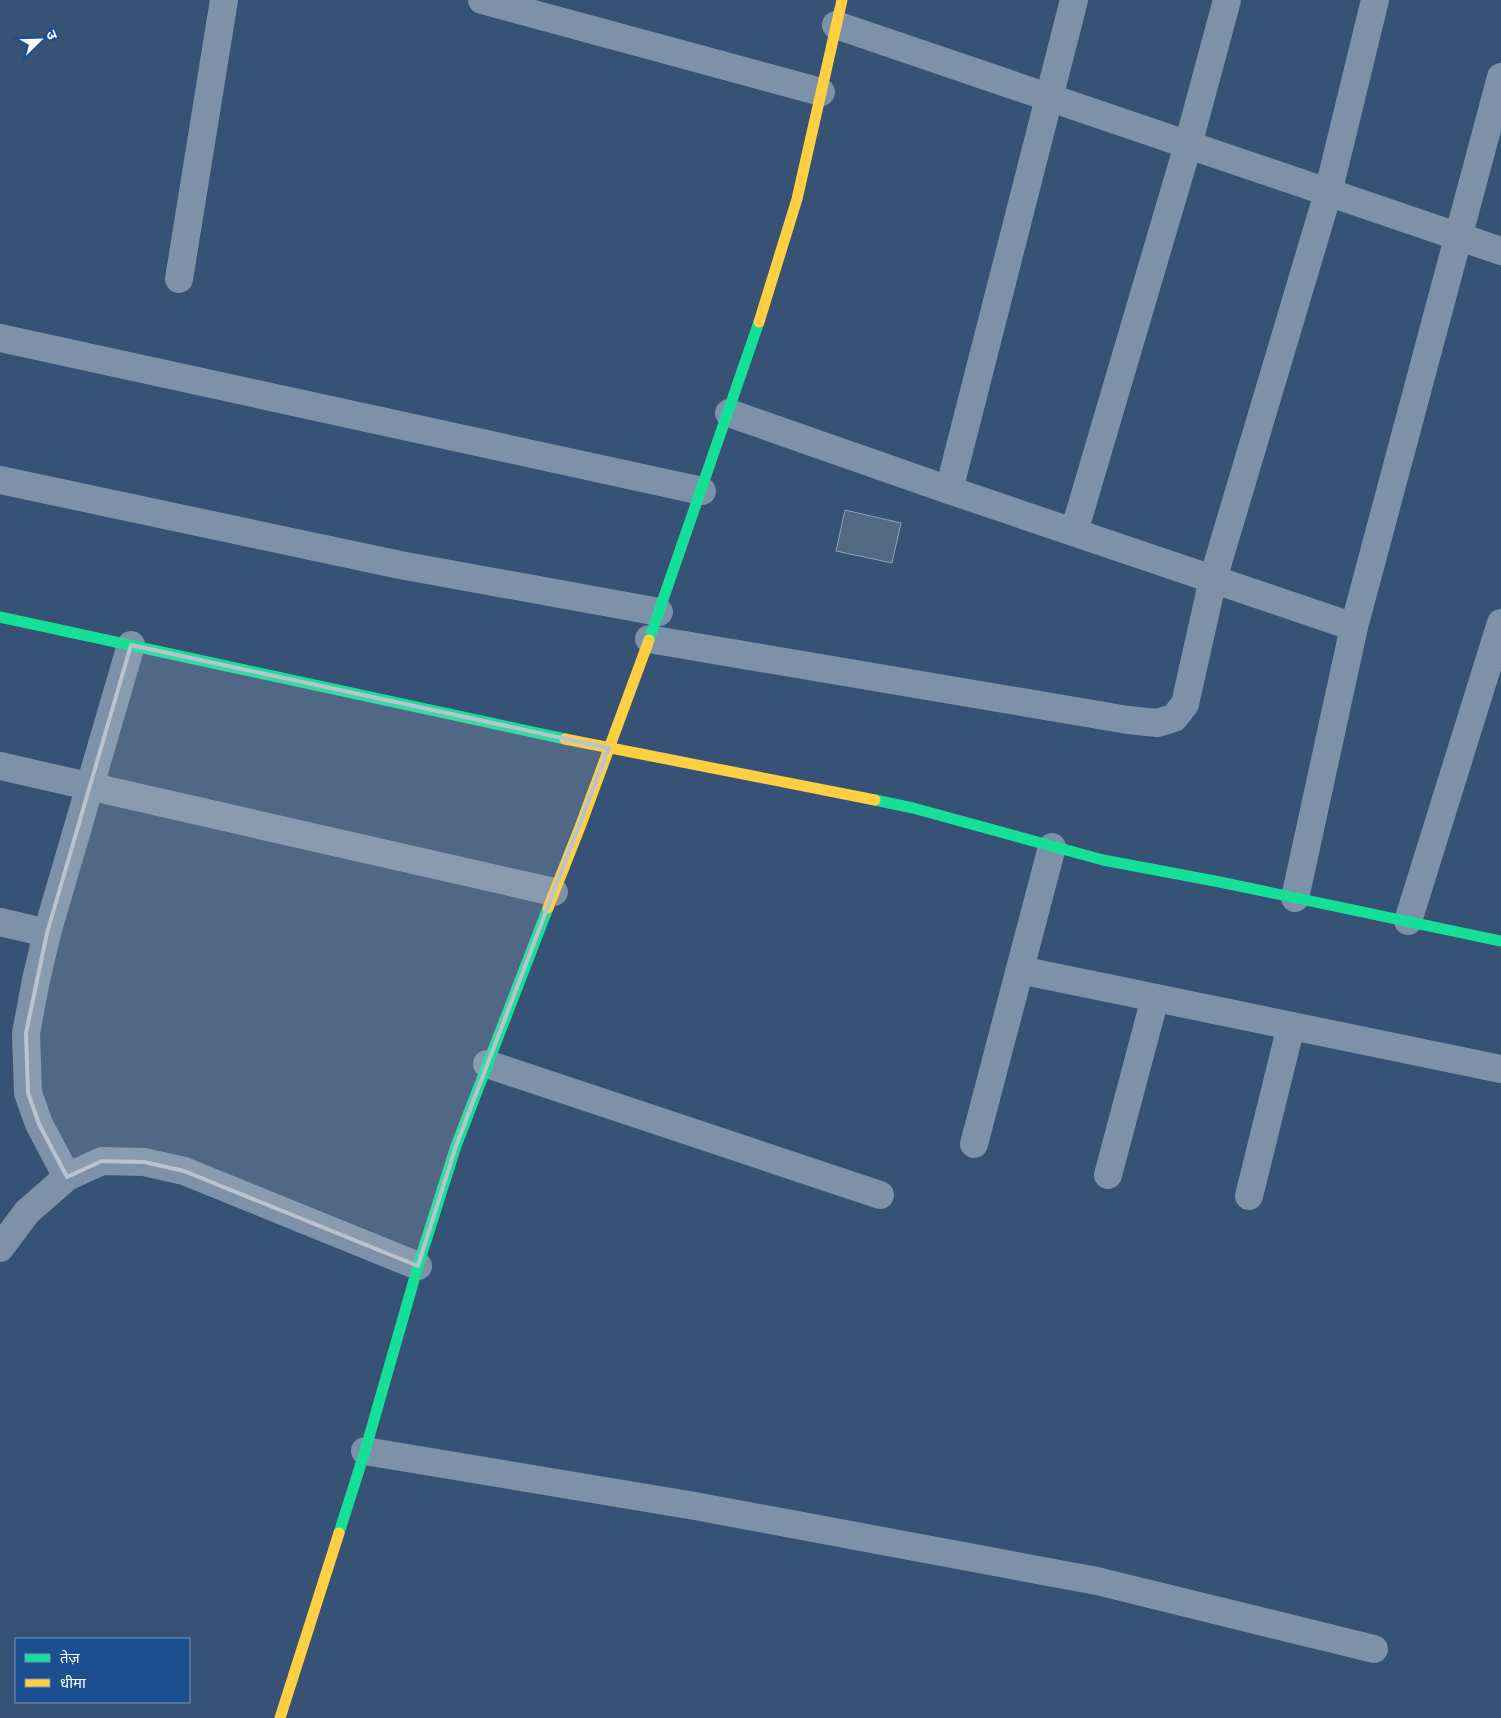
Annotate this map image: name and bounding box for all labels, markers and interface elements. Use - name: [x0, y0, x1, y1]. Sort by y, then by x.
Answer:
- north arrow: [15, 15, 65, 65]
- text: उ: [42, 27, 63, 43]
- legend: [15, 1638, 190, 1703]
- text: तेज़: [60, 1647, 81, 1668]
- text: धीमा: [60, 1672, 87, 1693]

